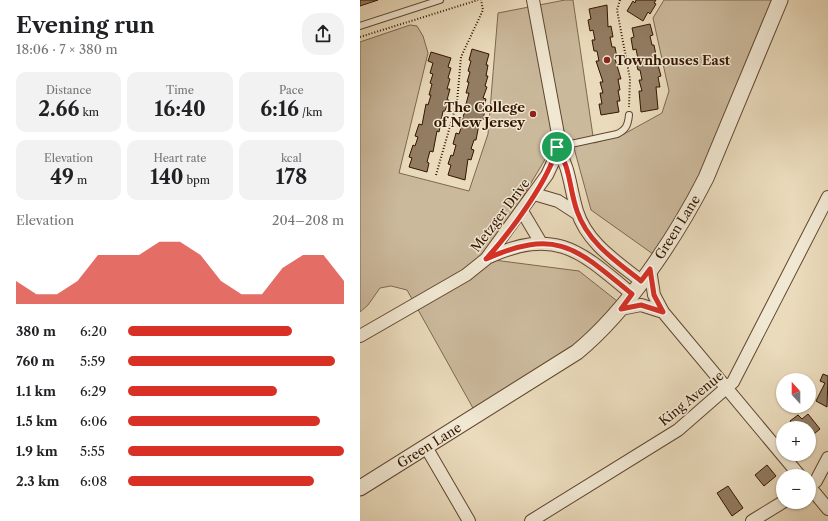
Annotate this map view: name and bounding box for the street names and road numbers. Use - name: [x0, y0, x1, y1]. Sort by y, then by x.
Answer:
- street label: Metzger Drive: [467, 175, 533, 255]
- street label: Green Lane: [651, 192, 703, 262]
- street label: King Avenue: [656, 367, 726, 429]
- street label: Green Lane: [394, 419, 464, 471]

